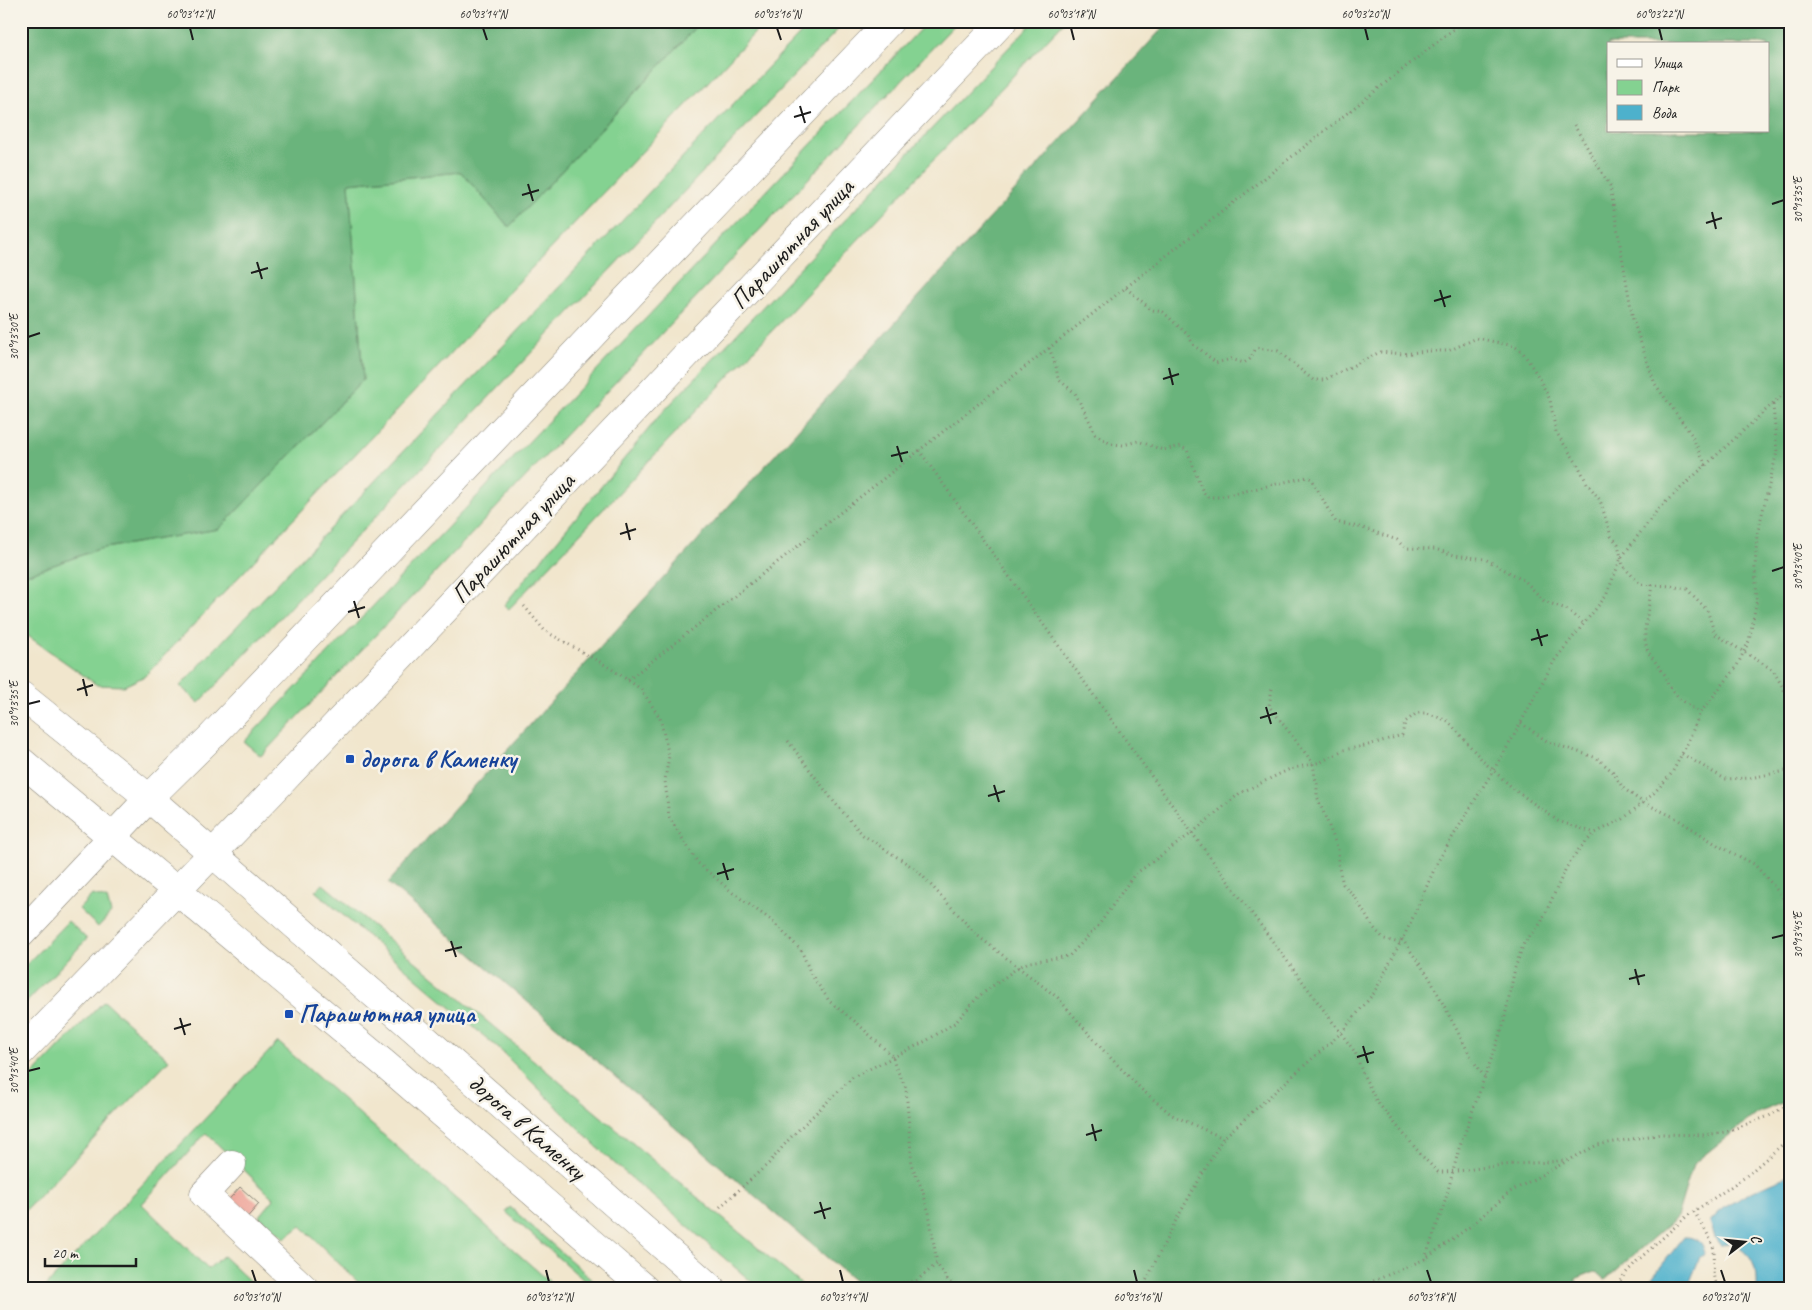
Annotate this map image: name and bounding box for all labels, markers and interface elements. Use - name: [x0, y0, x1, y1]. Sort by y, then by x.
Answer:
- text: 60°03'12"N: [166, 6, 215, 22]
- text: 60°03'14"N: [459, 6, 508, 22]
- text: 60°03'16"N: [753, 6, 802, 22]
- text: 60°03'18"N: [1047, 6, 1096, 22]
- text: 60°03'20"N: [1341, 6, 1390, 22]
- text: 60°03'22"N: [1635, 6, 1684, 22]
- legend: [1607, 42, 1770, 132]
- text: Улица: [1652, 54, 1683, 73]
- text: Парк: [1652, 78, 1680, 97]
- text: Вода: [1652, 104, 1677, 123]
- street label: Парашютная улица: [723, 171, 862, 316]
- text: 30°13'35"E: [1790, 175, 1806, 223]
- text: 30°13'30"E: [6, 312, 22, 360]
- street label: Парашютная улица: [444, 465, 583, 610]
- text: 30°13'40"E: [1790, 542, 1806, 590]
- text: 30°13'35"E: [6, 679, 22, 727]
- place label: дорога в Каменку: [360, 743, 519, 775]
- marker: дорога в Каменку: [344, 753, 356, 765]
- text: 30°13'45"E: [1790, 910, 1806, 958]
- place label: Парашютная улица: [299, 998, 477, 1030]
- marker: Парашютная улица: [283, 1008, 295, 1020]
- text: 30°13'40"E: [6, 1046, 22, 1094]
- street label: дорога в Каменку: [462, 1067, 594, 1188]
- north arrow: [1720, 1218, 1770, 1268]
- text: С: [1747, 1233, 1766, 1246]
- scale bar: [45, 1235, 136, 1267]
- text: 20 m: [52, 1244, 79, 1263]
- text: 60°03'10"N: [232, 1289, 281, 1305]
- text: 60°03'12"N: [525, 1289, 574, 1305]
- text: 60°03'14"N: [819, 1289, 868, 1305]
- text: 60°03'16"N: [1113, 1289, 1162, 1305]
- text: 60°03'18"N: [1407, 1289, 1456, 1305]
- text: 60°03'20"N: [1701, 1289, 1750, 1305]

